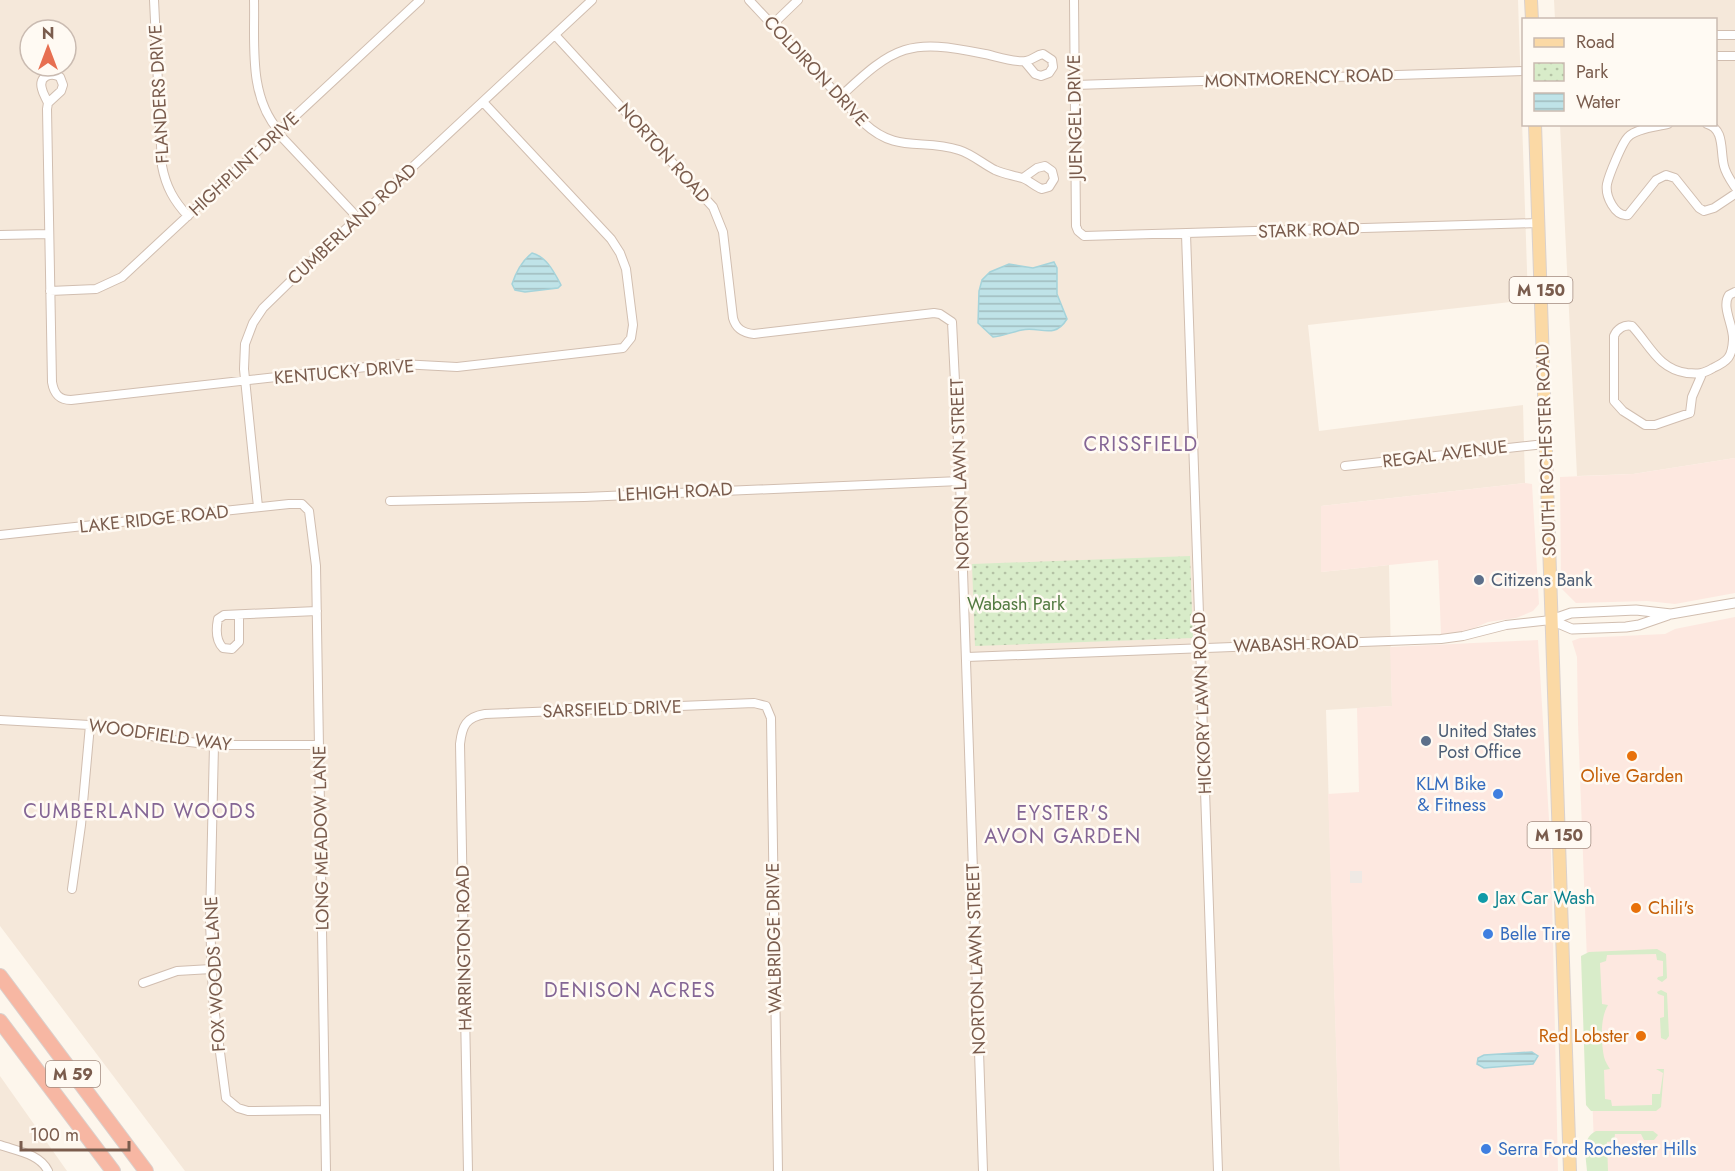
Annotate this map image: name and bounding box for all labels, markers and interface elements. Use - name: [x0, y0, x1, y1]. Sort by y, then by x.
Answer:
- street label: COLDIRON DRIVE: [758, 10, 874, 132]
- north arrow: [18, 18, 78, 78]
- legend: [1522, 18, 1717, 126]
- text: N: [42, 22, 54, 45]
- street label: FLANDERS DRIVE: [142, 24, 176, 164]
- text: Road: [1576, 29, 1615, 55]
- street label: JUENGEL DRIVE: [1061, 54, 1089, 182]
- text: Park: [1576, 59, 1608, 85]
- street label: MONTMORENCY ROAD: [1204, 62, 1394, 94]
- text: Water: [1576, 89, 1621, 115]
- street label: NORTON ROAD: [612, 97, 716, 209]
- street label: HIGHPLINT DRIVE: [183, 106, 305, 222]
- street label: CUMBERLAND ROAD: [282, 157, 422, 291]
- street label: STARK ROAD: [1258, 215, 1360, 245]
- road number: M 150: [1510, 277, 1572, 303]
- street label: SOUTH ROCHESTER ROAD: [1529, 343, 1563, 557]
- street label: KENTUCKY DRIVE: [273, 353, 415, 391]
- street label: NORTON LAWN STREET: [944, 377, 976, 570]
- district label: CRISSFIELD: [1083, 430, 1199, 459]
- street label: REGAL AVENUE: [1381, 433, 1509, 475]
- street label: LEHIGH ROAD: [617, 476, 733, 508]
- street label: LAKE RIDGE ROAD: [78, 498, 230, 540]
- place label: Citizens Bank: [1491, 567, 1593, 593]
- marker: Citizens Bank: [1472, 573, 1486, 587]
- park label: Wabash Park: [967, 591, 1065, 617]
- street label: HICKORY LAWN ROAD: [1186, 611, 1218, 795]
- street label: WABASH ROAD: [1233, 629, 1359, 659]
- street label: SARSFIELD DRIVE: [542, 694, 682, 724]
- street label: WOODFIELD WAY: [87, 712, 234, 758]
- place label: United States Post Office: [1438, 718, 1536, 765]
- marker: United States Post Office: [1419, 734, 1433, 748]
- street label: LONG MEADOW LANE: [306, 745, 336, 931]
- marker: Olive Garden: [1625, 749, 1639, 763]
- place label: Olive Garden: [1580, 763, 1684, 789]
- place label: KLM Bike & Fitness: [1416, 771, 1486, 818]
- marker: KLM Bike & Fitness: [1491, 787, 1505, 801]
- district label: CUMBERLAND WOODS: [23, 797, 257, 826]
- district label: EYSTER'S AVON GARDEN: [984, 799, 1142, 851]
- road number: M 150: [1528, 822, 1590, 848]
- street label: NORTON LAWN STREET: [960, 862, 992, 1055]
- street label: WALBRIDGE DRIVE: [760, 863, 788, 1013]
- street label: HARRINGTON ROAD: [450, 865, 478, 1031]
- place label: Jax Car Wash: [1493, 885, 1595, 911]
- marker: Jax Car Wash: [1476, 891, 1490, 905]
- street label: FOX WOODS LANE: [198, 895, 232, 1053]
- place label: Chili's: [1648, 895, 1694, 921]
- marker: Chili's: [1629, 901, 1643, 915]
- place label: Belle Tire: [1500, 921, 1571, 947]
- marker: Belle Tire: [1481, 927, 1495, 941]
- district label: DENISON ACRES: [544, 976, 716, 1005]
- place label: Red Lobster: [1539, 1023, 1630, 1049]
- marker: Red Lobster: [1634, 1029, 1648, 1043]
- road number: M 59: [46, 1061, 100, 1087]
- scale bar: [21, 1114, 129, 1152]
- text: 100 m: [30, 1122, 79, 1148]
- place label: Serra Ford Rochester Hills: [1498, 1136, 1696, 1162]
- marker: Serra Ford Rochester Hills: [1479, 1142, 1493, 1156]

